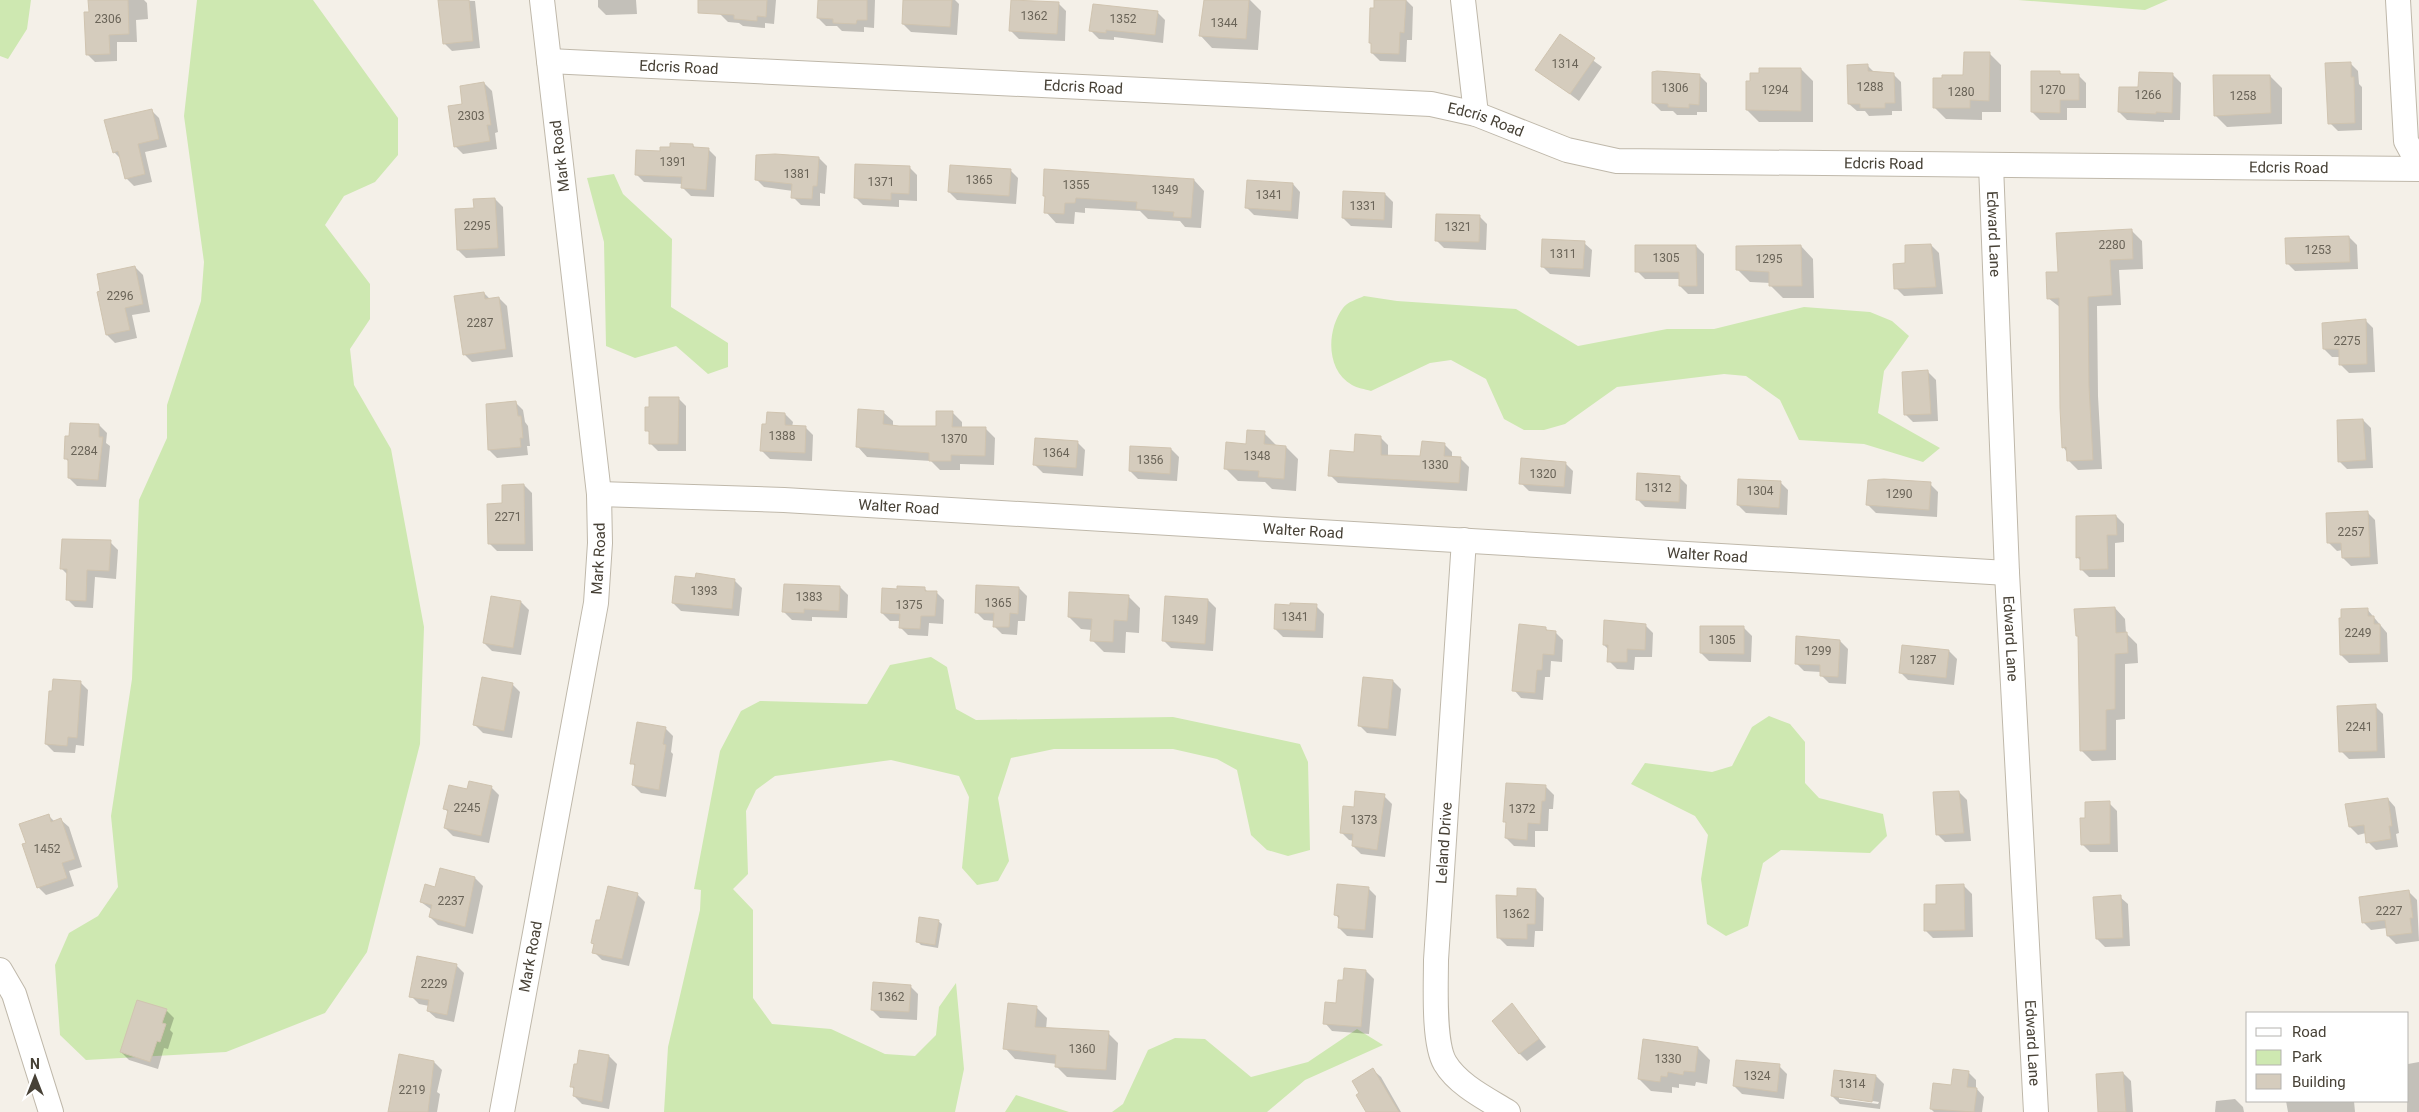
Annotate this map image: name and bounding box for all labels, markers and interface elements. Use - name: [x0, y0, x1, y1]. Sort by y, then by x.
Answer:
- house number: 1362: [1021, 9, 1048, 23]
- house number: 2306: [95, 12, 122, 26]
- house number: 1352: [1110, 12, 1137, 26]
- house number: 1344: [1211, 16, 1238, 30]
- street label: Edcris Road: [639, 56, 719, 78]
- house number: 1314: [1552, 57, 1579, 71]
- street label: Edcris Road: [1043, 76, 1123, 98]
- house number: 1288: [1857, 80, 1884, 94]
- house number: 1306: [1662, 81, 1689, 95]
- house number: 1294: [1762, 83, 1789, 97]
- house number: 1270: [2039, 83, 2066, 97]
- house number: 1280: [1948, 85, 1975, 99]
- house number: 1266: [2135, 88, 2162, 102]
- house number: 1258: [2230, 89, 2257, 103]
- street label: Edcris Road: [1446, 99, 1526, 141]
- house number: 2303: [458, 109, 484, 123]
- street label: Mark Road: [547, 119, 573, 193]
- street label: Edcris Road: [1844, 154, 1924, 173]
- house number: 1391: [660, 155, 686, 169]
- street label: Edcris Road: [2249, 158, 2329, 177]
- house number: 1381: [784, 167, 810, 181]
- house number: 1365: [966, 173, 993, 187]
- house number: 1371: [868, 175, 894, 189]
- house number: 1355: [1063, 178, 1090, 192]
- house number: 1349: [1152, 183, 1178, 197]
- house number: 1341: [1256, 188, 1282, 202]
- street label: Edward Lane: [1983, 191, 2004, 277]
- house number: 1331: [1350, 199, 1376, 213]
- house number: 2295: [464, 219, 491, 233]
- house number: 1321: [1445, 220, 1471, 234]
- house number: 2280: [2099, 238, 2126, 252]
- house number: 1253: [2305, 243, 2331, 257]
- house number: 1311: [1550, 247, 1576, 261]
- house number: 1305: [1653, 251, 1680, 265]
- house number: 1295: [1756, 252, 1783, 266]
- house number: 2296: [107, 289, 134, 303]
- house number: 2287: [467, 316, 494, 330]
- house number: 2275: [2334, 334, 2361, 348]
- house number: 1388: [769, 429, 796, 443]
- house number: 1370: [941, 432, 968, 446]
- house number: 2284: [71, 444, 98, 458]
- house number: 1364: [1043, 446, 1070, 460]
- house number: 1348: [1244, 449, 1271, 463]
- house number: 1356: [1137, 453, 1164, 467]
- house number: 1330: [1422, 458, 1449, 472]
- house number: 1320: [1530, 467, 1557, 481]
- house number: 1312: [1645, 481, 1672, 495]
- house number: 1304: [1747, 484, 1774, 498]
- house number: 1290: [1886, 487, 1913, 501]
- street label: Walter Road: [858, 495, 940, 518]
- house number: 2271: [495, 510, 521, 524]
- street label: Walter Road: [1262, 520, 1344, 542]
- street label: Mark Road: [588, 522, 609, 595]
- house number: 2257: [2338, 525, 2365, 539]
- street label: Walter Road: [1666, 544, 1748, 567]
- house number: 1393: [691, 584, 717, 598]
- house number: 1383: [796, 590, 822, 604]
- street label: Edward Lane: [1999, 595, 2022, 682]
- house number: 1365: [985, 596, 1012, 610]
- house number: 1375: [896, 598, 923, 612]
- house number: 1341: [1282, 610, 1308, 624]
- house number: 1349: [1172, 613, 1198, 627]
- house number: 2249: [2345, 626, 2371, 640]
- house number: 1305: [1709, 633, 1736, 647]
- house number: 1299: [1805, 644, 1831, 658]
- house number: 1287: [1910, 653, 1937, 667]
- house number: 2241: [2346, 720, 2372, 734]
- house number: 2245: [454, 801, 481, 815]
- street label: Leland Drive: [1432, 801, 1456, 885]
- house number: 1372: [1509, 802, 1536, 816]
- house number: 1373: [1351, 813, 1377, 827]
- house number: 1452: [34, 842, 61, 856]
- house number: 2237: [438, 894, 465, 908]
- house number: 2227: [2376, 904, 2403, 918]
- house number: 1362: [1503, 907, 1530, 921]
- street label: Mark Road: [515, 920, 546, 994]
- house number: 2229: [421, 977, 447, 991]
- house number: 1362: [878, 990, 905, 1004]
- street label: Edward Lane: [2021, 1000, 2044, 1086]
- legend: [2246, 1012, 2409, 1102]
- text: Road: [2292, 1023, 2326, 1041]
- house number: 1360: [1069, 1042, 1096, 1056]
- text: Park: [2292, 1048, 2323, 1066]
- north arrow: [10, 1052, 60, 1102]
- house number: 1330: [1655, 1052, 1682, 1066]
- text: N: [30, 1056, 40, 1072]
- house number: 1324: [1744, 1069, 1771, 1083]
- text: Building: [2292, 1073, 2346, 1091]
- house number: 1314: [1839, 1077, 1866, 1091]
- house number: 2219: [399, 1083, 425, 1097]

